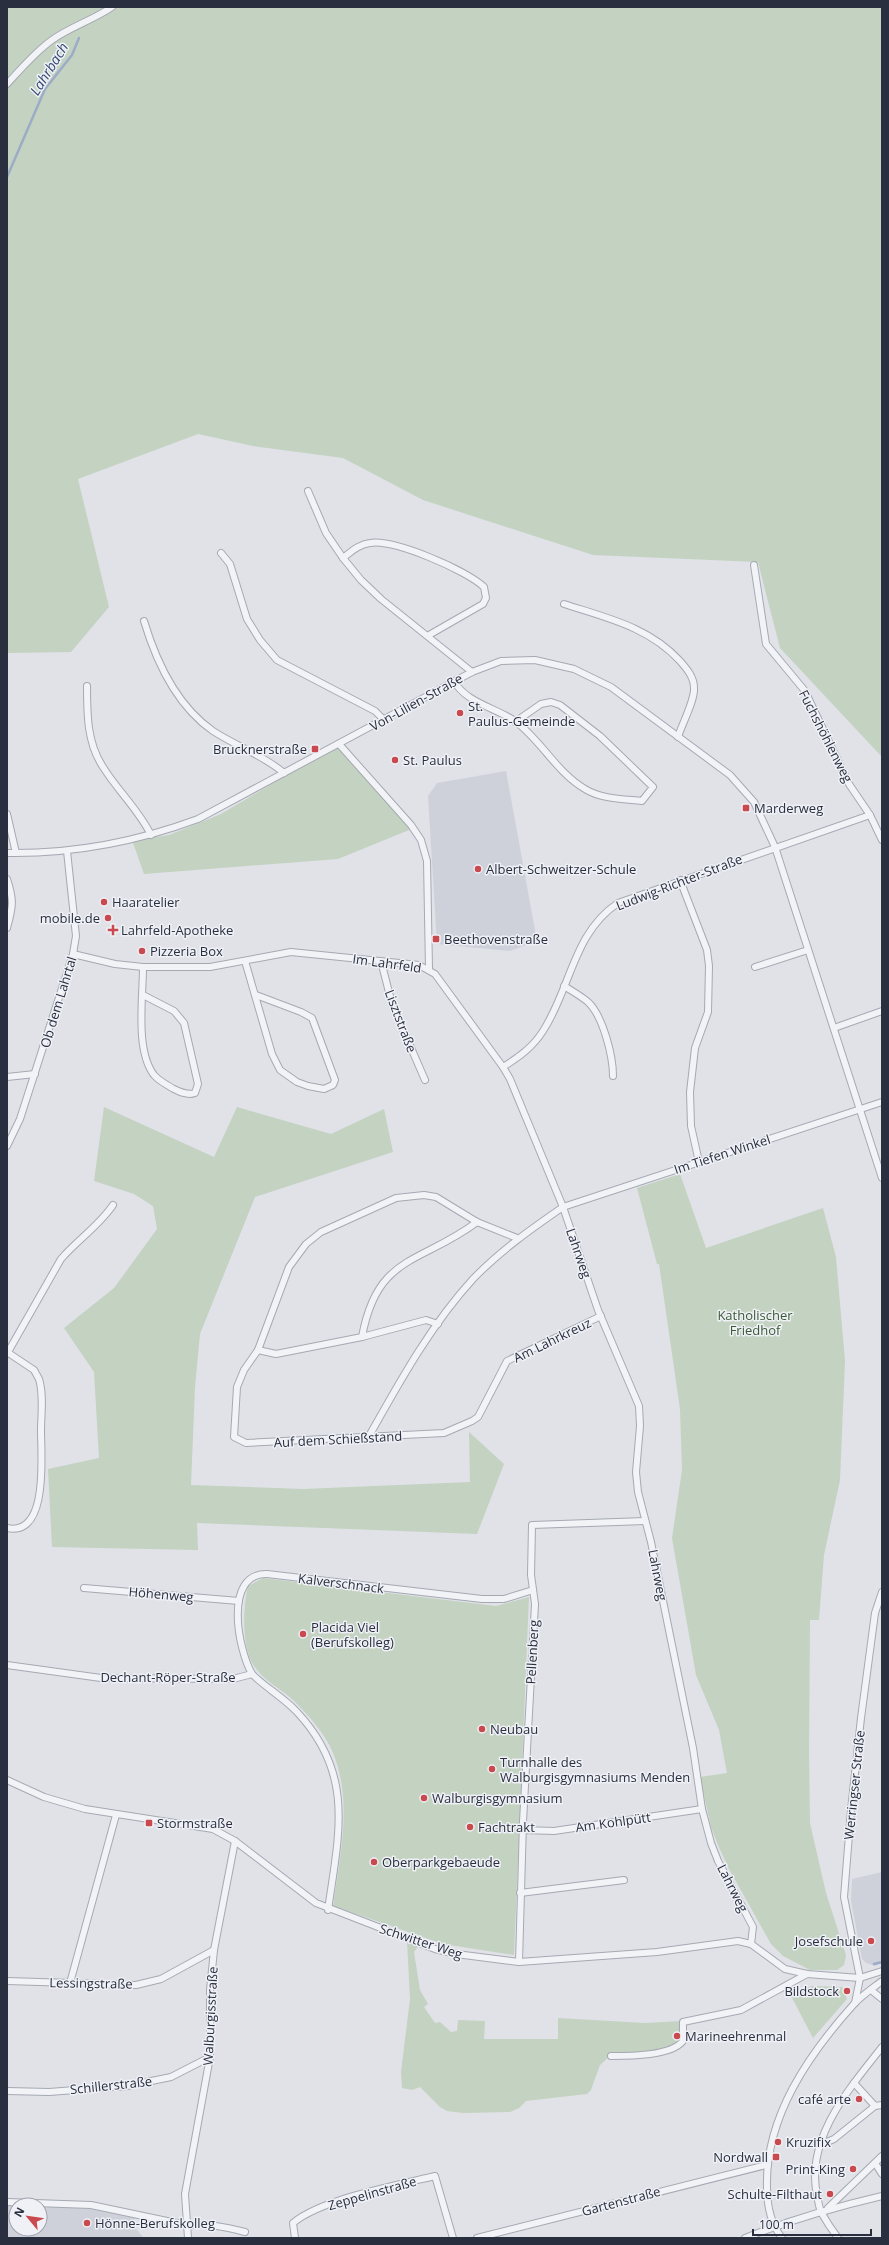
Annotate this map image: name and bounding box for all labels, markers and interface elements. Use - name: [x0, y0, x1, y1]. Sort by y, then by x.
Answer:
- water label: Lahrbach: [25, 39, 72, 99]
- street label: Von-Lilien-Straße: [366, 669, 466, 735]
- street label: Fuchshöhlenweg: [795, 687, 857, 785]
- place label: St. Paulus-Gemeinde: [468, 697, 575, 730]
- marker: St. Paulus-Gemeinde: [455, 708, 465, 718]
- place label: Brucknerstraße: [213, 740, 307, 758]
- marker: Brucknerstraße: [310, 744, 320, 754]
- place label: St. Paulus: [403, 751, 462, 769]
- marker: St. Paulus: [390, 755, 400, 765]
- place label: Marderweg: [754, 799, 823, 817]
- marker: Marderweg: [741, 803, 751, 813]
- street label: Ludwig-Richter-Straße: [613, 850, 745, 914]
- place label: Albert-Schweitzer-Schule: [486, 860, 636, 878]
- marker: Albert-Schweitzer-Schule: [473, 864, 483, 874]
- place label: Haaratelier: [112, 893, 180, 911]
- marker: Haaratelier: [99, 897, 109, 907]
- place label: mobile.de: [40, 909, 100, 927]
- marker: mobile.de: [103, 913, 113, 923]
- place label: Lahrfeld-Apotheke: [121, 921, 233, 939]
- marker: Lahrfeld-Apotheke: [108, 925, 118, 935]
- place label: Beethovenstraße: [444, 930, 548, 948]
- marker: Beethovenstraße: [431, 934, 441, 944]
- place label: Pizzeria Box: [150, 942, 223, 960]
- marker: Pizzeria Box: [137, 946, 147, 956]
- street label: Im Lahrfeld: [351, 949, 423, 977]
- street label: Ob dem Lahrtal: [36, 954, 80, 1050]
- street label: Lisztstraße: [381, 987, 421, 1055]
- street label: Im Tiefen Winkel: [671, 1130, 773, 1178]
- street label: Lahrweg: [562, 1226, 596, 1280]
- park label: Katholischer Friedhof: [717, 1306, 793, 1339]
- street label: Am Lahrkreuz: [510, 1313, 594, 1367]
- street label: Auf dem Schießstand: [273, 1427, 403, 1451]
- street label: Lahrweg: [644, 1548, 672, 1602]
- street label: Kalverschnack: [297, 1569, 385, 1597]
- street label: Höhenweg: [128, 1582, 194, 1606]
- place label: Placida Viel (Berufskolleg): [311, 1618, 394, 1651]
- street label: Pellenberg: [521, 1619, 543, 1685]
- marker: Placida Viel (Berufskolleg): [298, 1629, 308, 1639]
- street label: Dechant-Röper-Straße: [100, 1668, 236, 1686]
- place label: Neubau: [490, 1720, 538, 1738]
- marker: Neubau: [477, 1724, 487, 1734]
- street label: Werringser Straße: [839, 1729, 869, 1841]
- place label: Turnhalle des Walburgisgymnasiums Menden: [500, 1753, 690, 1786]
- marker: Turnhalle des Walburgisgymnasiums Menden: [487, 1764, 497, 1774]
- place label: Walburgisgymnasium: [432, 1789, 563, 1807]
- marker: Walburgisgymnasium: [419, 1793, 429, 1803]
- street label: Am Kohlpütt: [574, 1808, 652, 1836]
- place label: Stormstraße: [157, 1814, 233, 1832]
- marker: Stormstraße: [144, 1818, 154, 1828]
- place label: Fachtrakt: [478, 1818, 535, 1836]
- marker: Fachtrakt: [465, 1822, 475, 1832]
- place label: Oberparkgebaeude: [382, 1853, 500, 1871]
- marker: Oberparkgebaeude: [369, 1857, 379, 1867]
- street label: Lahrweg: [713, 1861, 753, 1915]
- street label: Schwitter Weg: [377, 1919, 465, 1963]
- place label: Josefschule: [793, 1932, 863, 1950]
- marker: Josefschule: [866, 1936, 876, 1946]
- street label: Walburgisstraße: [198, 1966, 222, 2066]
- street label: Lessingstraße: [49, 1973, 133, 1993]
- place label: Bildstock: [784, 1982, 839, 2000]
- marker: Bildstock: [842, 1986, 852, 1996]
- place label: Marineehrenmal: [685, 2027, 786, 2045]
- marker: Marineehrenmal: [672, 2031, 682, 2041]
- street label: Schillerstraße: [69, 2072, 153, 2098]
- place label: café arte: [798, 2090, 851, 2108]
- marker: café arte: [854, 2094, 864, 2104]
- place label: Kruzifix: [786, 2133, 831, 2151]
- marker: Kruzifix: [773, 2137, 783, 2147]
- place label: Nordwall: [713, 2148, 768, 2166]
- marker: Nordwall: [771, 2152, 781, 2162]
- place label: Print-King: [786, 2160, 845, 2178]
- marker: Print-King: [848, 2164, 858, 2174]
- street label: Zeppelinstraße: [326, 2172, 418, 2214]
- street label: Gartenstraße: [580, 2182, 662, 2220]
- place label: Schulte-Filthaut: [728, 2185, 822, 2203]
- marker: Schulte-Filthaut: [825, 2189, 835, 2199]
- north arrow: [8, 2197, 48, 2237]
- text: N: [10, 2204, 28, 2219]
- scale bar: [753, 2211, 871, 2237]
- place label: Hönne-Berufskolleg: [95, 2214, 215, 2232]
- text: 100 m: [759, 2216, 794, 2233]
- marker: Hönne-Berufskolleg: [82, 2218, 92, 2228]

